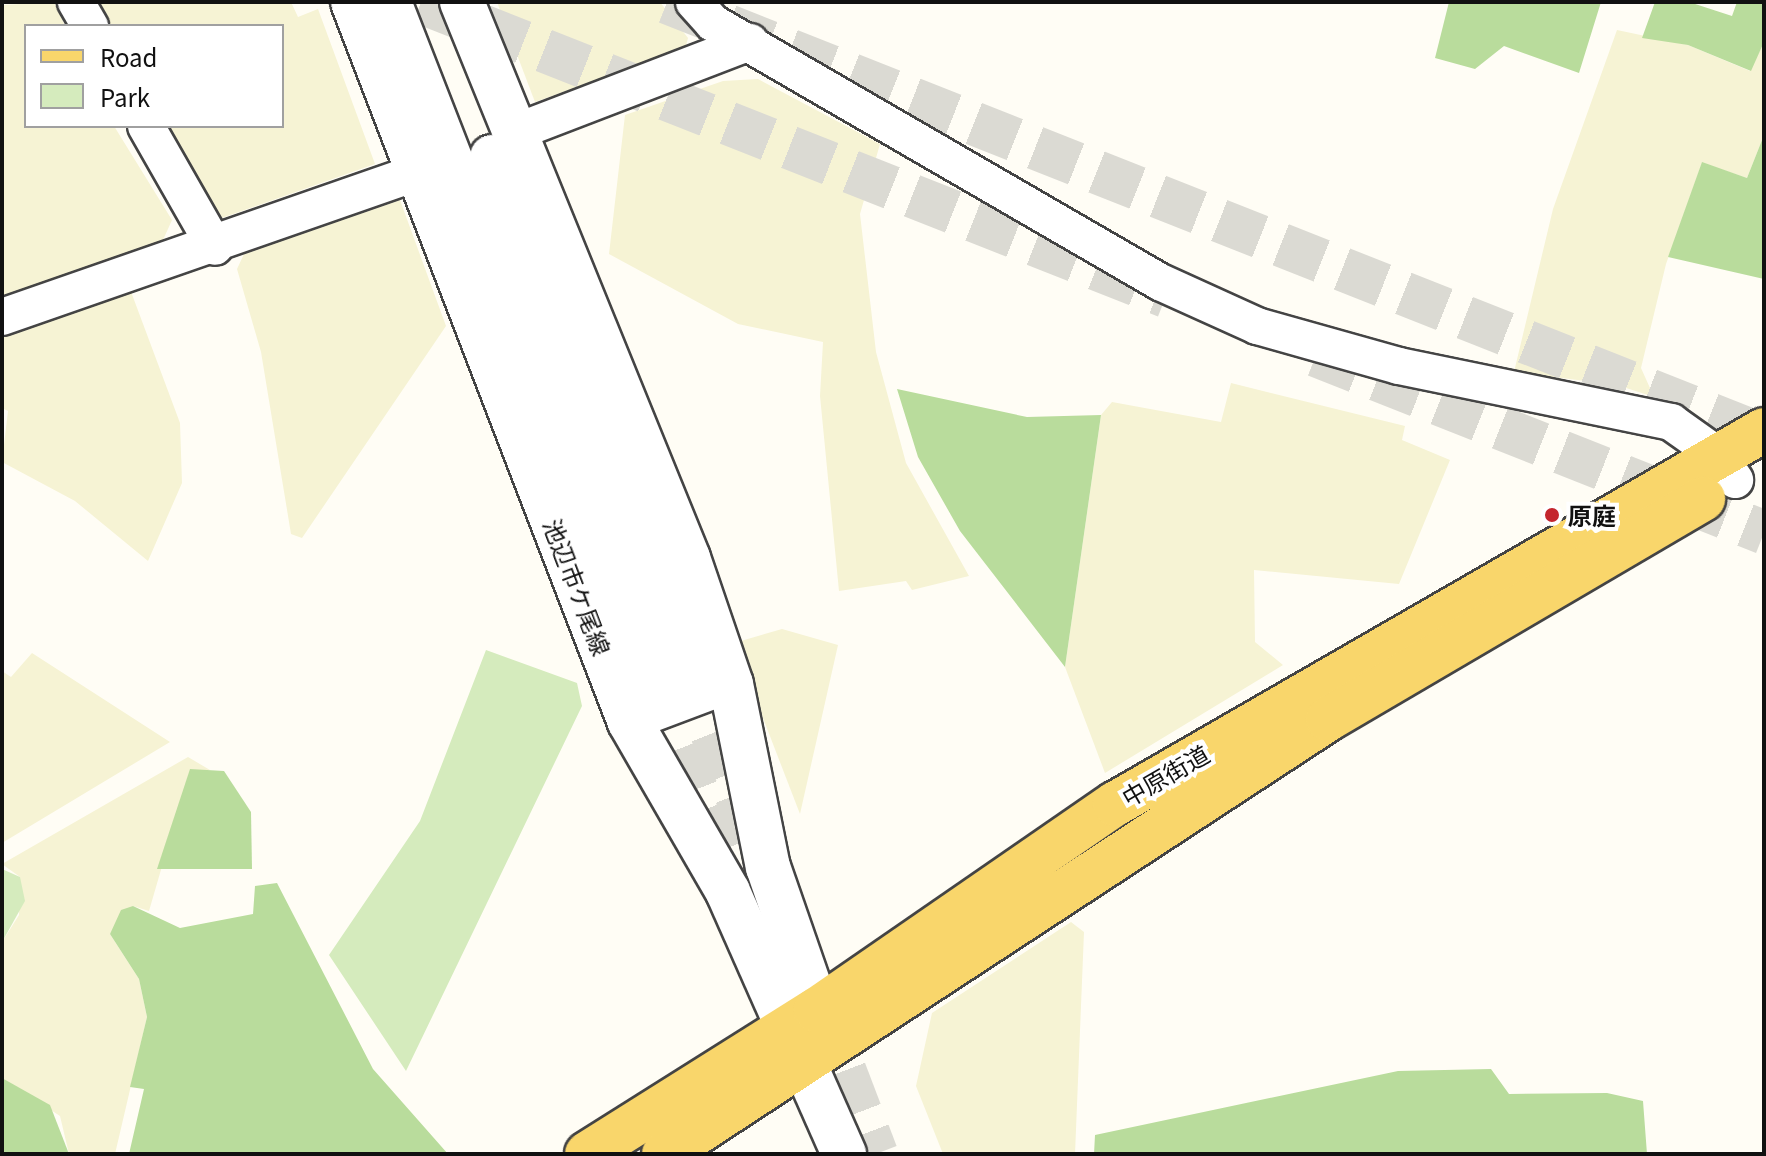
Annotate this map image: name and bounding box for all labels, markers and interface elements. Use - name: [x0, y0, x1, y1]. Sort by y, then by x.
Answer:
- legend: [24, 24, 284, 128]
- text: Road: [100, 39, 157, 74]
- text: Park: [100, 79, 150, 114]
- place label: 原庭: [1568, 501, 1616, 529]
- marker: 原庭: [1543, 506, 1561, 524]
- street label: 池辺市ケ尾線: [539, 515, 617, 659]
- street label: 中原街道: [1116, 739, 1214, 811]

